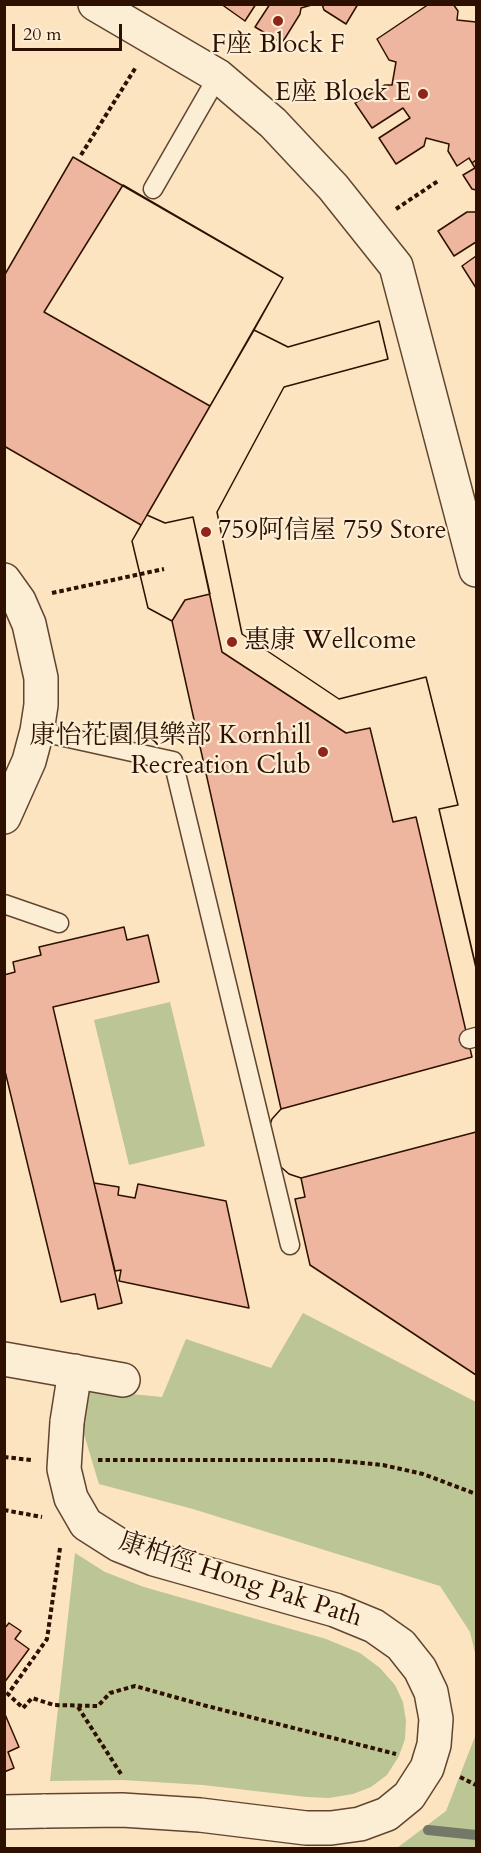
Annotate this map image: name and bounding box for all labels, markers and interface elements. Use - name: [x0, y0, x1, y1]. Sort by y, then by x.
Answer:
- scale bar: [15, 12, 124, 50]
- marker: F座 Block F: [271, 14, 285, 28]
- text: 20 m: [23, 22, 62, 47]
- place label: F座 Block F: [211, 30, 345, 62]
- place label: E座 Block E: [275, 78, 411, 110]
- marker: E座 Block E: [416, 87, 430, 101]
- place label: 759阿信屋 759 Store: [218, 516, 446, 548]
- marker: 759阿信屋 759 Store: [199, 525, 213, 539]
- place label: 惠康 Wellcome: [244, 626, 416, 658]
- marker: 惠康 Wellcome: [225, 635, 239, 649]
- place label: 康怡花園俱樂部 Kornhill Recreation Club: [30, 721, 311, 782]
- marker: 康怡花園俱樂部 Kornhill Recreation Club: [316, 745, 330, 759]
- street label: 康柏徑 Hong Pak Path: [115, 1527, 365, 1635]

